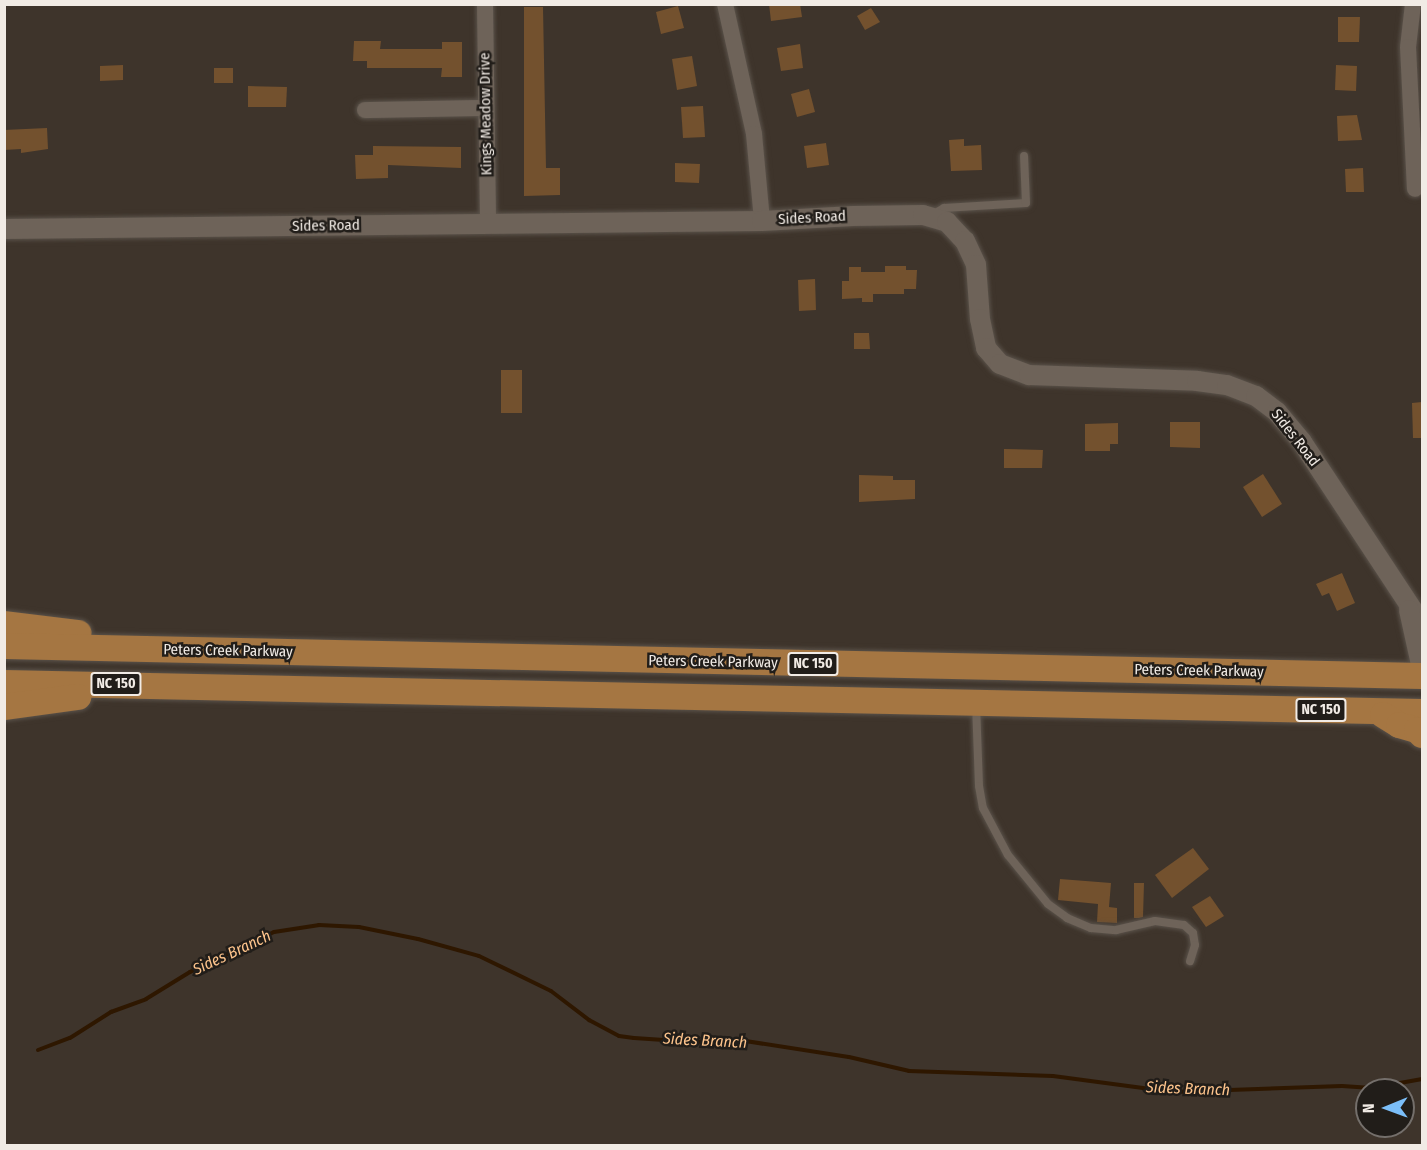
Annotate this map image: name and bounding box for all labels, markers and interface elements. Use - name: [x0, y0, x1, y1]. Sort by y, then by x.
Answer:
- street label: Kings Meadow Drive: [476, 52, 496, 176]
- street label: Sides Road: [778, 207, 846, 229]
- street label: Sides Road: [292, 216, 360, 236]
- street label: Sides Road: [1267, 406, 1323, 470]
- street label: Peters Creek Parkway: [163, 641, 293, 661]
- street label: Peters Creek Parkway: [648, 652, 778, 672]
- road number: NC 150: [786, 653, 840, 675]
- street label: Peters Creek Parkway: [1134, 661, 1264, 681]
- road number: NC 150: [89, 673, 143, 695]
- road number: NC 150: [1294, 699, 1348, 721]
- water label: Sides Branch: [190, 927, 274, 979]
- water label: Sides Branch: [662, 1029, 748, 1053]
- water label: Sides Branch: [1146, 1078, 1230, 1100]
- north arrow: [1355, 1078, 1415, 1138]
- text: N: [1359, 1103, 1378, 1113]

